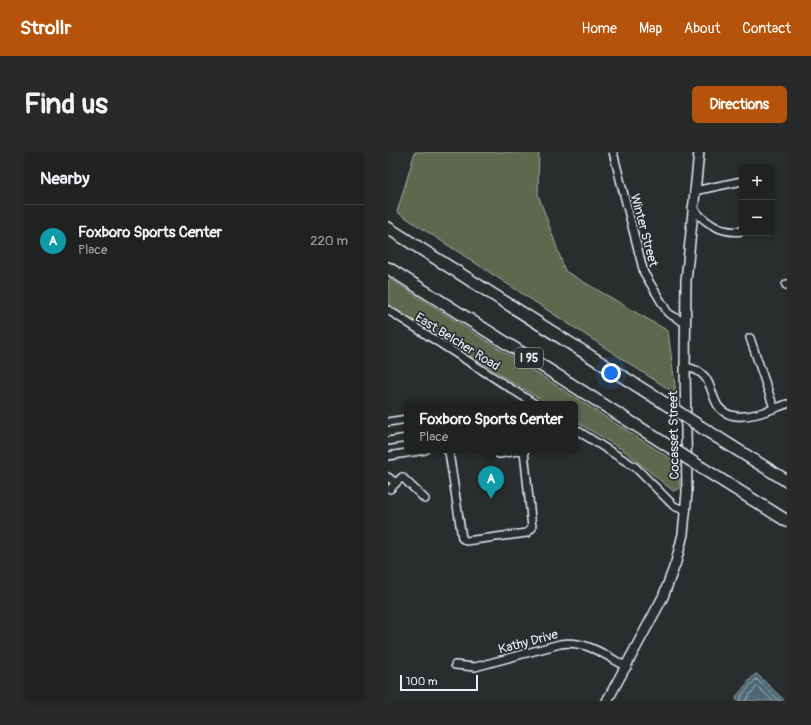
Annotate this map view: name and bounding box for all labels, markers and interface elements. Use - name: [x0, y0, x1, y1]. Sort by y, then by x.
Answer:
- text: Strollr: [20, 16, 71, 40]
- text: Home: [582, 20, 617, 37]
- text: Map: [639, 20, 662, 37]
- text: About: [684, 20, 720, 37]
- text: Contact: [742, 20, 791, 37]
- button: Directions: [692, 86, 787, 123]
- text: Find us: [24, 87, 108, 122]
- map controls: [739, 164, 775, 236]
- button: +: [739, 164, 775, 200]
- text: Nearby: [40, 168, 89, 189]
- street label: Winter Street: [627, 192, 662, 269]
- button: −: [739, 200, 775, 236]
- text: Foxboro Sports Center: [78, 223, 222, 242]
- text: A: [49, 233, 57, 249]
- text: 220 m: [310, 233, 348, 249]
- text: Place: [78, 242, 107, 258]
- street label: East Belcher Road: [412, 309, 503, 374]
- road number: I 95: [515, 348, 543, 368]
- your location: [601, 363, 621, 383]
- street label: Cocasset Street: [665, 390, 683, 480]
- popup: [404, 401, 578, 453]
- text: Foxboro Sports Center: [419, 410, 563, 429]
- text: Place: [419, 429, 448, 445]
- pin: A: [478, 466, 504, 499]
- street label: Kathy Drive: [497, 626, 560, 658]
- scale bar: [400, 673, 478, 692]
- text: 100 m: [406, 675, 437, 688]

